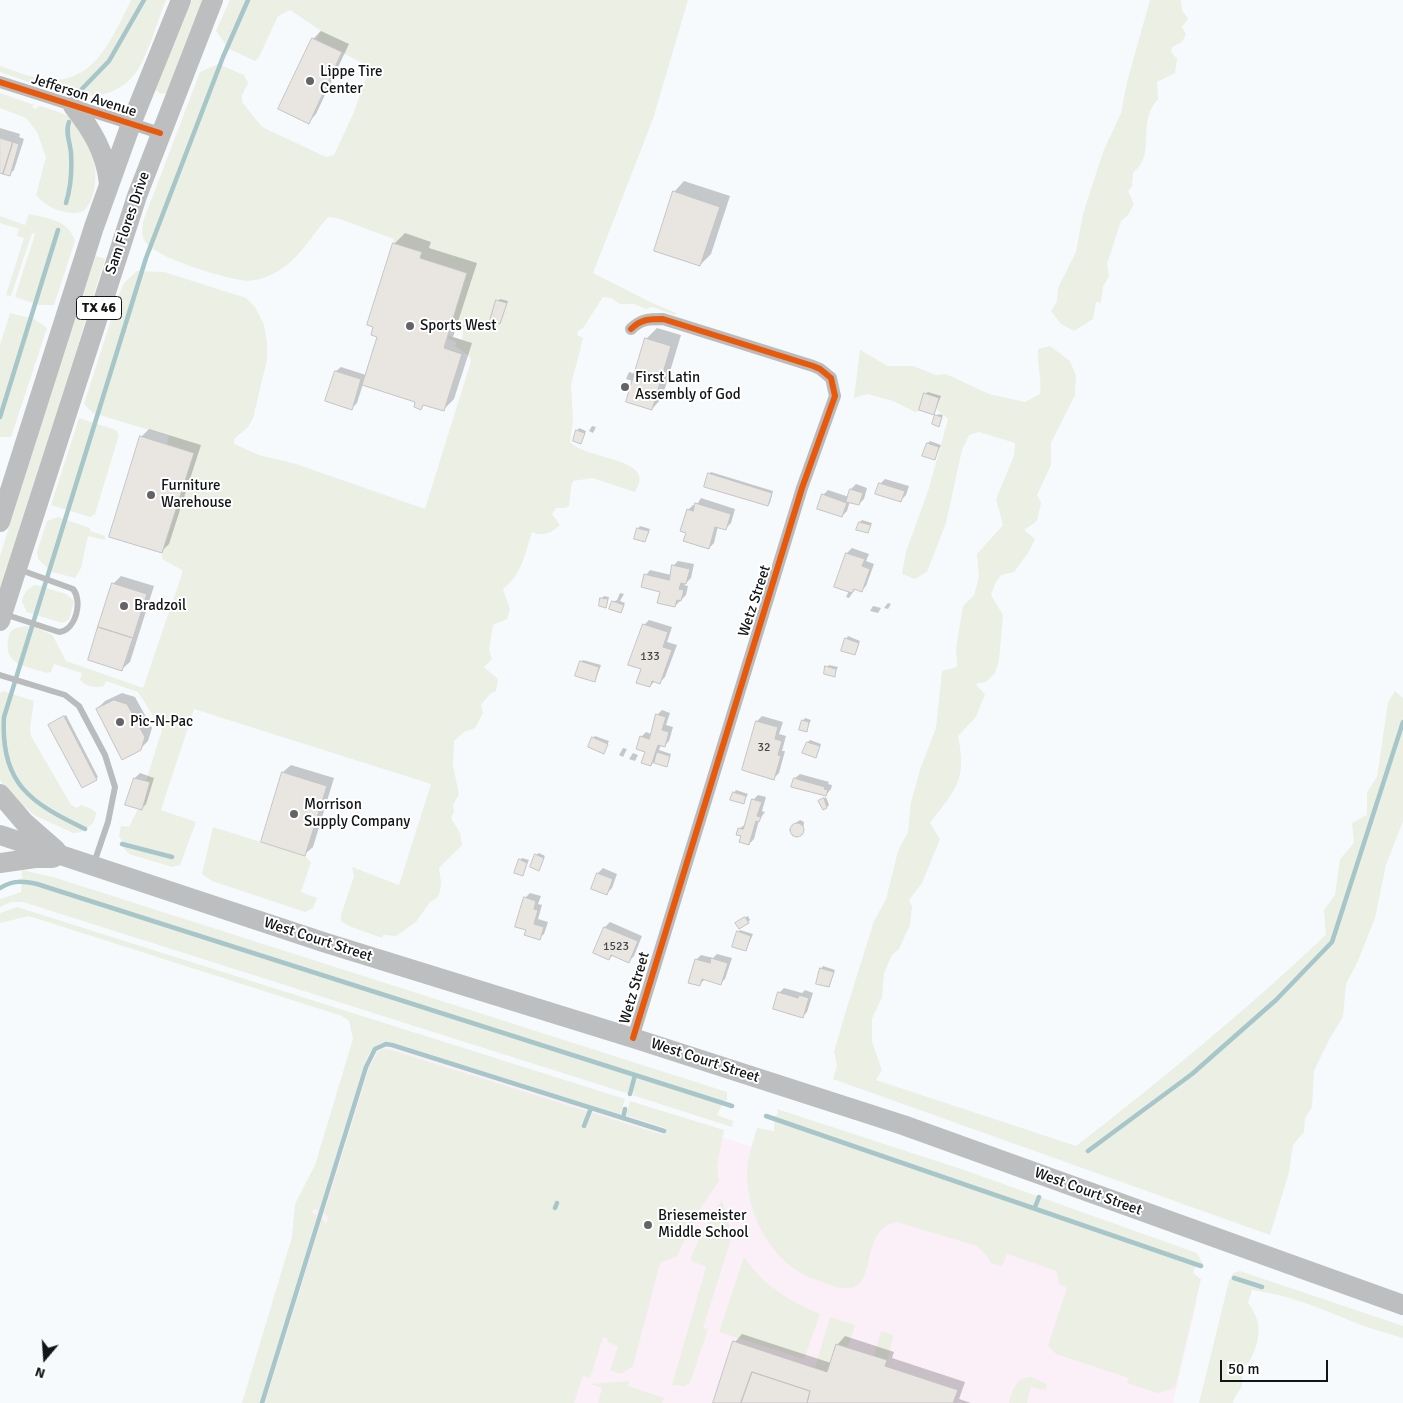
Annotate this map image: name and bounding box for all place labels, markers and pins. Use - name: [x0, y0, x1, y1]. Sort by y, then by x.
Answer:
- place label: Lippe Tire Center: [320, 63, 383, 98]
- marker: Lippe Tire Center: [304, 75, 316, 87]
- place label: Sports West: [420, 317, 497, 335]
- marker: Sports West: [404, 320, 416, 332]
- place label: First Latin Assembly of God: [635, 369, 741, 404]
- marker: First Latin Assembly of God: [619, 381, 631, 393]
- place label: Furniture Warehouse: [161, 477, 232, 512]
- marker: Furniture Warehouse: [145, 489, 157, 501]
- place label: Bradzoil: [134, 597, 187, 615]
- marker: Bradzoil: [118, 600, 130, 612]
- place label: Pic-N-Pac: [130, 713, 193, 731]
- marker: Pic-N-Pac: [114, 716, 126, 728]
- place label: Morrison Supply Company: [304, 796, 410, 831]
- marker: Morrison Supply Company: [288, 808, 300, 820]
- place label: Briesemeister Middle School: [658, 1207, 749, 1242]
- marker: Briesemeister Middle School: [642, 1219, 654, 1231]

